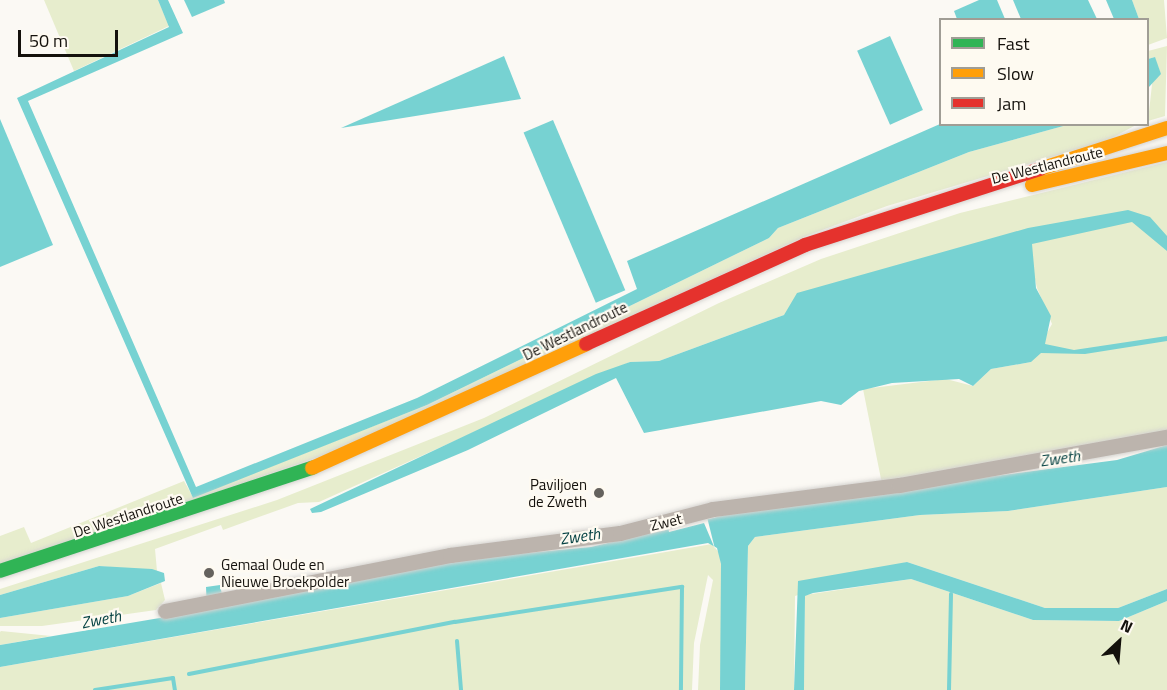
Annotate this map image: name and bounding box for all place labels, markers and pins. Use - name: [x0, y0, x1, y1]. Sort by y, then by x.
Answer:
- place label: Paviljoen de Zweth: [528, 475, 587, 510]
- marker: Paviljoen de Zweth: [592, 486, 606, 500]
- place label: Gemaal Oude en Nieuwe Broekpolder: [221, 555, 349, 590]
- marker: Gemaal Oude en Nieuwe Broekpolder: [202, 566, 216, 580]

